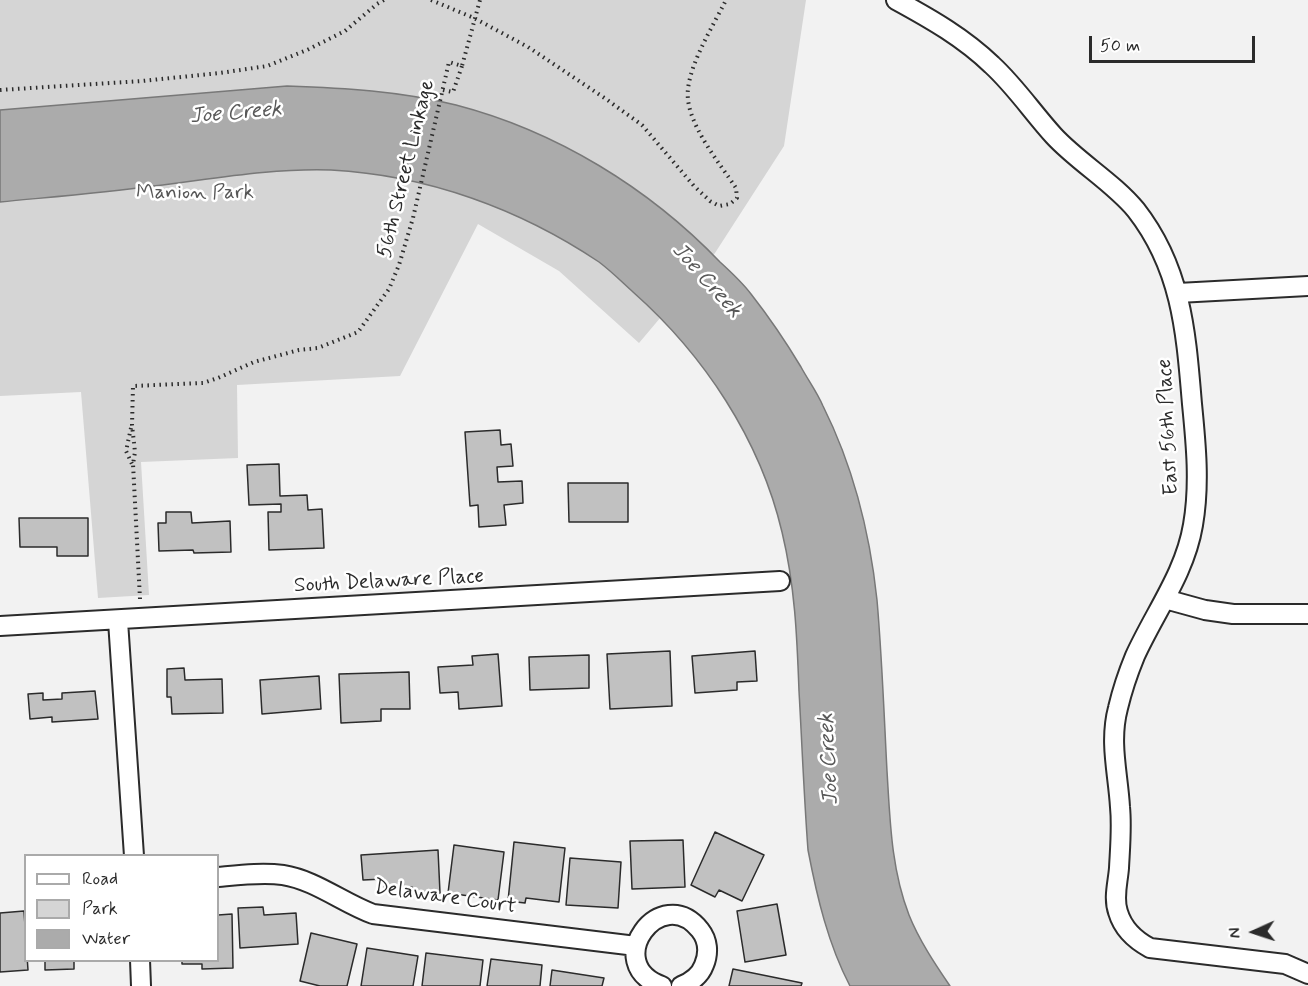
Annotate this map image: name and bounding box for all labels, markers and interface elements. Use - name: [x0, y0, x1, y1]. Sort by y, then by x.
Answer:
- scale bar: [1092, 24, 1258, 62]
- text: 50 m: [1100, 34, 1140, 58]
- street label: 56th Street Linkage: [373, 77, 441, 261]
- water label: Joe Creek: [189, 97, 283, 131]
- park label: Manion Park: [136, 181, 254, 207]
- water label: Joe Creek: [665, 238, 747, 324]
- street label: East 56th Place: [1153, 358, 1185, 496]
- street label: South Delaware Place: [293, 564, 485, 600]
- water label: Joe Creek: [814, 712, 846, 806]
- legend: [24, 854, 219, 962]
- text: Road: [82, 867, 118, 891]
- street label: Delaware Court: [372, 876, 518, 920]
- text: Park: [82, 897, 118, 921]
- north arrow: [1224, 902, 1284, 962]
- text: Water: [82, 927, 130, 951]
- text: N: [1225, 927, 1246, 939]

